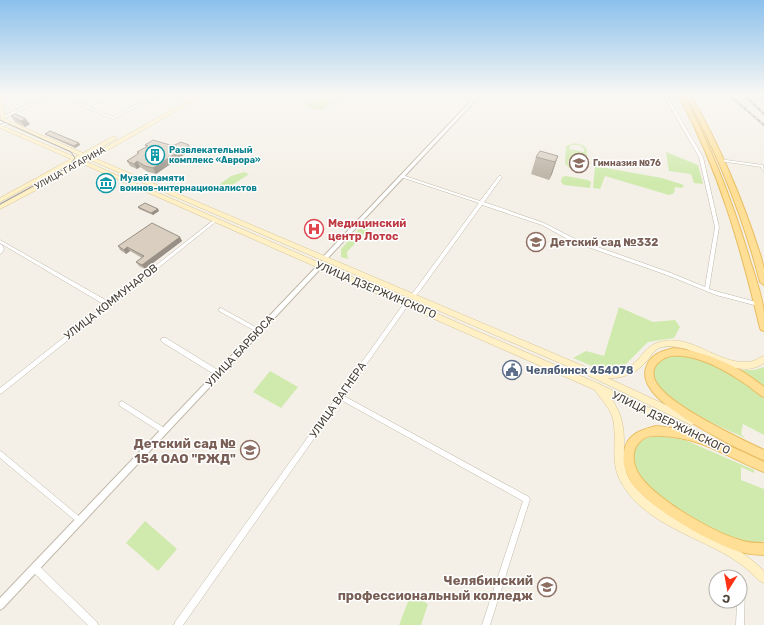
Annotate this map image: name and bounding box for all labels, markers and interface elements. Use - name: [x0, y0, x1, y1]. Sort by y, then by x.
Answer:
- street label: УЛИЦА ГАГАРИНА: [33, 144, 107, 192]
- building icon: Развлекательный комплекс «Аврора»: [144, 144, 166, 166]
- place label: Развлекательный комплекс «Аврора»: [169, 145, 261, 165]
- school or university icon: Гимназия №76: [568, 152, 590, 174]
- place label: Гимназия №76: [593, 158, 661, 168]
- museum icon: Музей памяти воинов-интернационалистов: [95, 172, 117, 194]
- place label: Музей памяти воинов-интернационалистов: [120, 173, 257, 193]
- place label: Медицинский центр Лотос: [328, 217, 406, 243]
- hospital icon: Медицинский центр Лотос: [303, 218, 325, 240]
- school or university icon: Детский cад №332: [525, 231, 547, 253]
- place label: Детский cад №332: [550, 236, 658, 249]
- street label: УЛИЦА ДЗЕРЖИНСКОГО: [314, 259, 438, 321]
- street label: УЛИЦА КОММУНАРОВ: [62, 261, 160, 343]
- street label: УЛИЦА БАРБЮСА: [203, 312, 277, 390]
- street label: УЛИЦА ВАГНЕРА: [307, 359, 369, 440]
- public building icon: Челябинск 454078: [501, 359, 523, 381]
- place label: Челябинск 454078: [526, 364, 633, 377]
- street label: УЛИЦА ДЗЕРЖИНСКОГО: [610, 389, 732, 457]
- place label: Детский сад № 154 ОАО "РЖД": [134, 436, 236, 466]
- school or university icon: Детский сад № 154 ОАО "РЖД": [239, 439, 261, 461]
- north arrow: [708, 569, 748, 609]
- place label: Челябинский профессиональный колледж: [338, 573, 533, 603]
- school or university icon: Челябинский профессиональный колледж: [536, 576, 558, 598]
- text: С: [721, 591, 731, 605]

